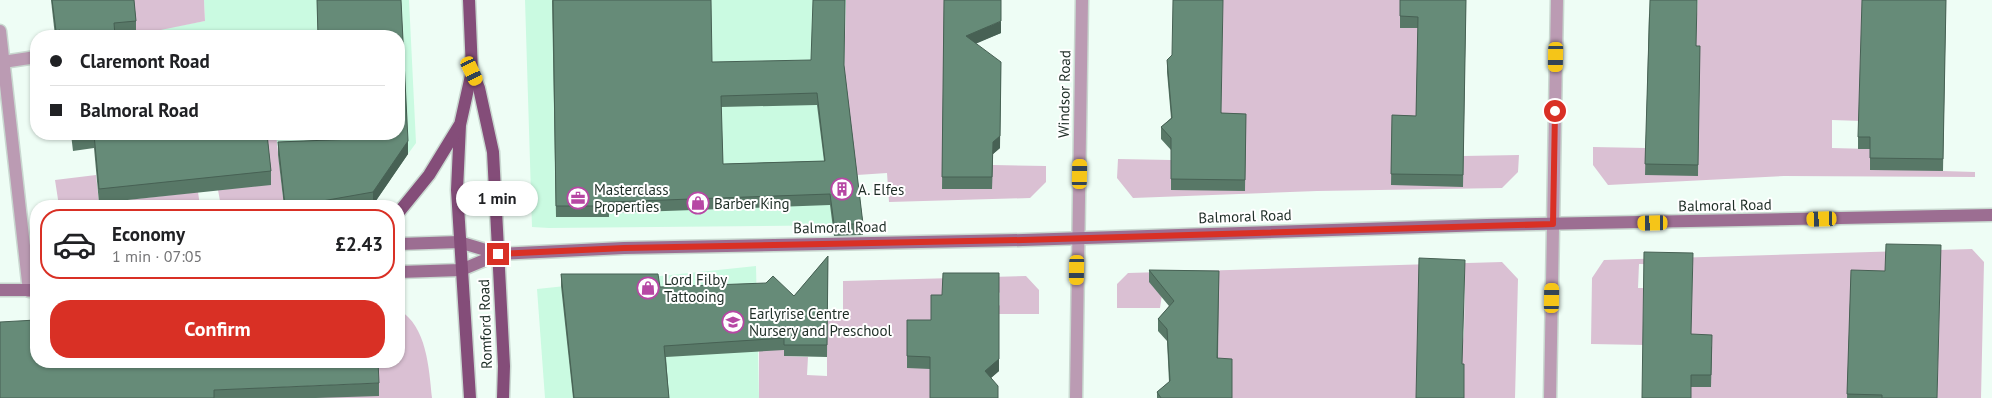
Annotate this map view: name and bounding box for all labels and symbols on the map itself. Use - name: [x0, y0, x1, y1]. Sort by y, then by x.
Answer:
- car: [1548, 42, 1563, 72]
- street label: Windsor Road: [1054, 50, 1074, 138]
- car: [458, 54, 485, 88]
- route start: [1544, 100, 1566, 122]
- car: [1072, 159, 1087, 189]
- building icon: A. Elfes: [830, 177, 854, 201]
- place label: Masterclass Properties: [594, 180, 668, 216]
- place label: A. Elfes: [858, 180, 904, 199]
- callout: 1 min: [457, 182, 539, 216]
- office icon: Masterclass Properties: [566, 186, 590, 210]
- shop icon: Barber King: [686, 191, 710, 215]
- place label: Barber King: [714, 194, 790, 213]
- street label: Balmoral Road: [1678, 195, 1772, 215]
- street label: Balmoral Road: [1198, 205, 1292, 227]
- car: [1806, 211, 1837, 227]
- car: [1637, 215, 1668, 231]
- street label: Balmoral Road: [793, 217, 887, 237]
- route end: [487, 243, 509, 265]
- car: [1069, 255, 1084, 285]
- place label: Lord Filby Tattooing: [664, 270, 727, 306]
- shop icon: Lord Filby Tattooing: [636, 276, 660, 300]
- street label: Romford Road: [474, 279, 496, 369]
- car: [1544, 283, 1559, 313]
- place label: Earlyrise Centre Nursery and Preschool: [749, 304, 892, 340]
- school or university icon: Earlyrise Centre Nursery and Preschool: [721, 310, 745, 334]

